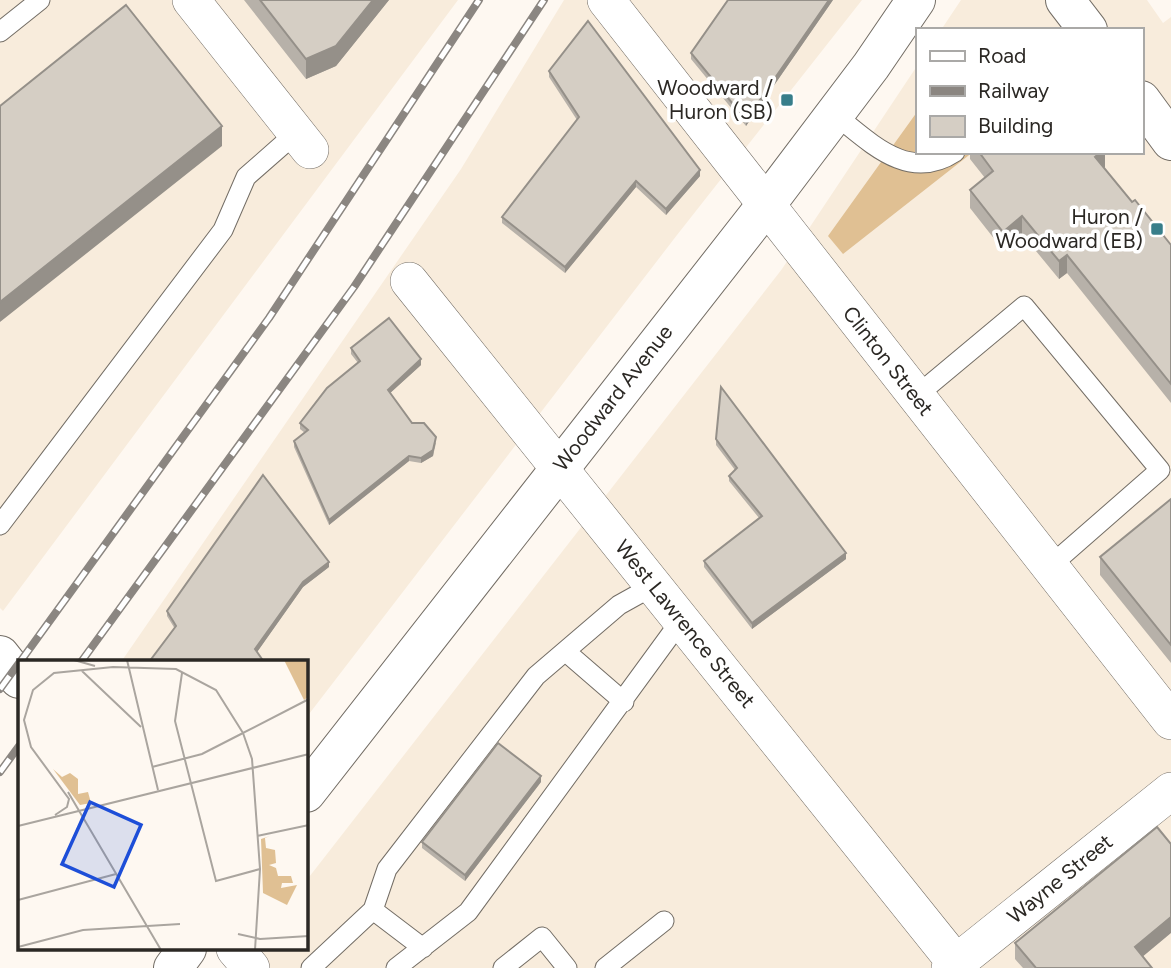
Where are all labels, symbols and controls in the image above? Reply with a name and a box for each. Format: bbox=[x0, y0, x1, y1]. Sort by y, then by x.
legend bbox=[916, 28, 1143, 154]
text: Road bbox=[978, 43, 1026, 68]
place label: Woodward / Huron (SB) bbox=[657, 75, 773, 124]
text: Railway bbox=[978, 78, 1049, 103]
marker: Woodward / Huron (SB) bbox=[779, 92, 795, 108]
text: Building bbox=[978, 113, 1053, 138]
place label: Huron / Woodward (EB) bbox=[995, 204, 1143, 253]
marker: Huron / Woodward (EB) bbox=[1149, 221, 1165, 237]
street label: Clinton Street bbox=[838, 301, 939, 420]
street label: Woodward Avenue bbox=[548, 320, 677, 476]
street label: West Lawrence Street bbox=[610, 535, 761, 713]
inset map bbox=[18, 660, 308, 950]
street label: Wayne Street bbox=[1002, 829, 1117, 929]

